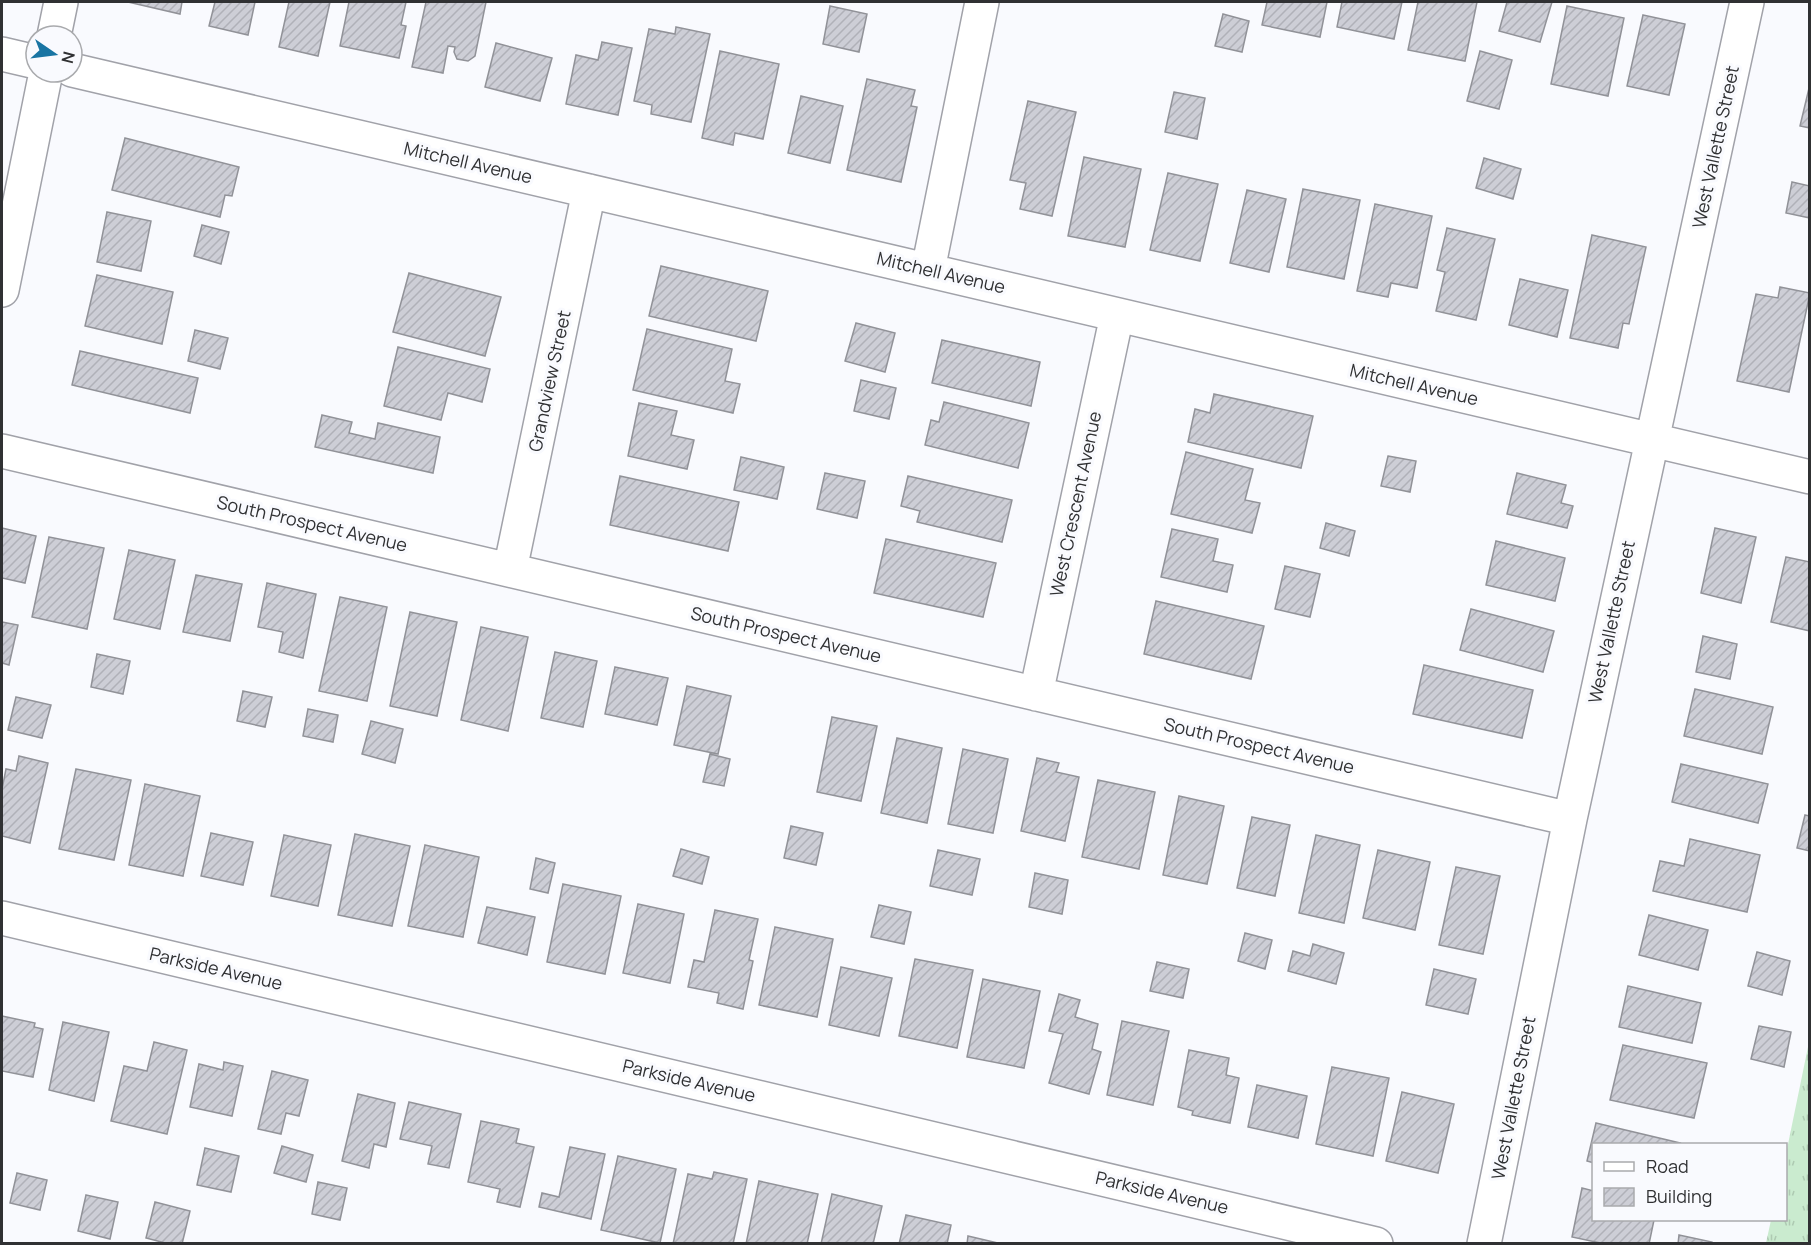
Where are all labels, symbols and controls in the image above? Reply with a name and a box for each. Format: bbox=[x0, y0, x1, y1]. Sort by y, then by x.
north arrow bbox=[24, 24, 84, 84]
text: N bbox=[56, 49, 81, 66]
street label: West Vallette Street bbox=[1686, 63, 1744, 230]
street label: Mitchell Avenue bbox=[402, 136, 535, 188]
street label: Mitchell Avenue bbox=[875, 246, 1008, 298]
street label: Grandview Street bbox=[522, 308, 576, 454]
street label: Mitchell Avenue bbox=[1348, 358, 1481, 410]
street label: West Crescent Avenue bbox=[1044, 409, 1106, 599]
street label: South Prospect Avenue bbox=[215, 489, 410, 557]
street label: West Vallette Street bbox=[1582, 538, 1640, 705]
street label: South Prospect Avenue bbox=[689, 600, 884, 668]
street label: South Prospect Avenue bbox=[1162, 711, 1357, 779]
street label: Parkside Avenue bbox=[147, 941, 285, 995]
street label: West Vallette Street bbox=[1485, 1014, 1541, 1182]
street label: Parkside Avenue bbox=[620, 1053, 758, 1107]
legend bbox=[1592, 1143, 1787, 1221]
text: Road bbox=[1646, 1154, 1689, 1178]
street label: Parkside Avenue bbox=[1093, 1165, 1231, 1219]
text: Building bbox=[1646, 1184, 1712, 1208]

